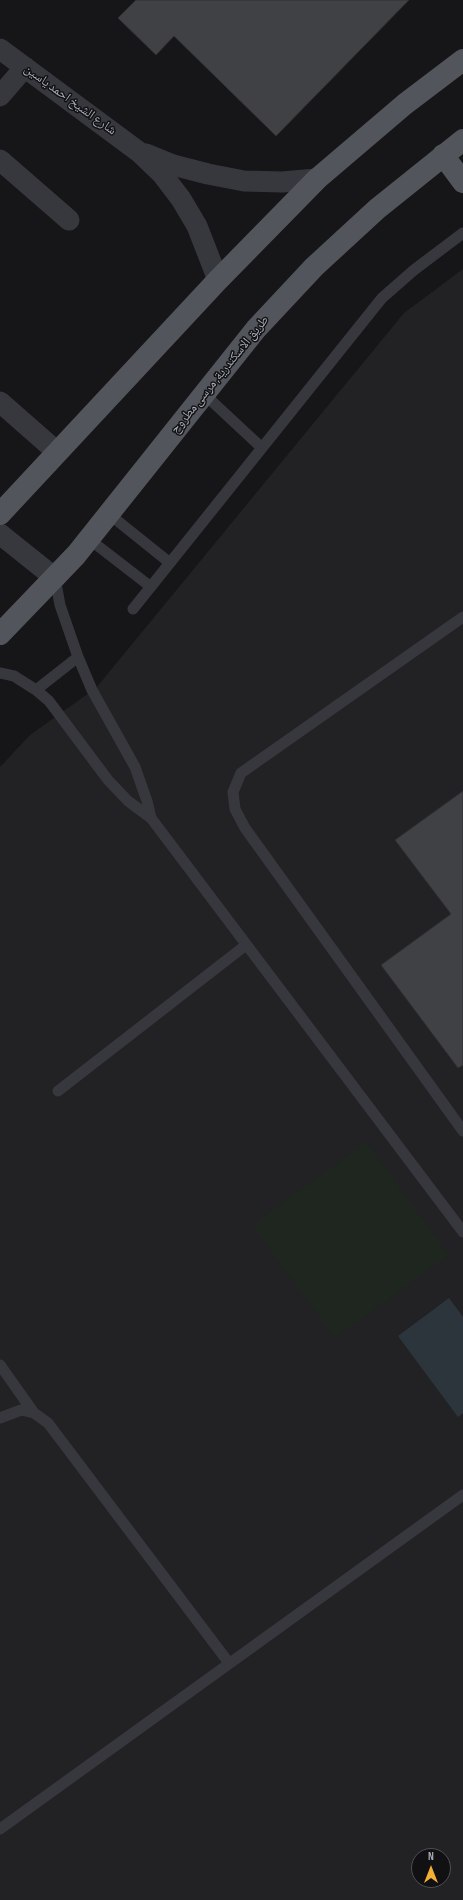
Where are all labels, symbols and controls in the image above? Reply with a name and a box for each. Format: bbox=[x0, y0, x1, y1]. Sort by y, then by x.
street label: شارع الشيخ احمد ياسين bbox=[21, 61, 119, 139]
street label: طريق الاسكندرية, مرسى مطروح bbox=[168, 313, 272, 437]
north arrow bbox=[411, 1848, 451, 1888]
text: N bbox=[428, 1850, 434, 1863]

